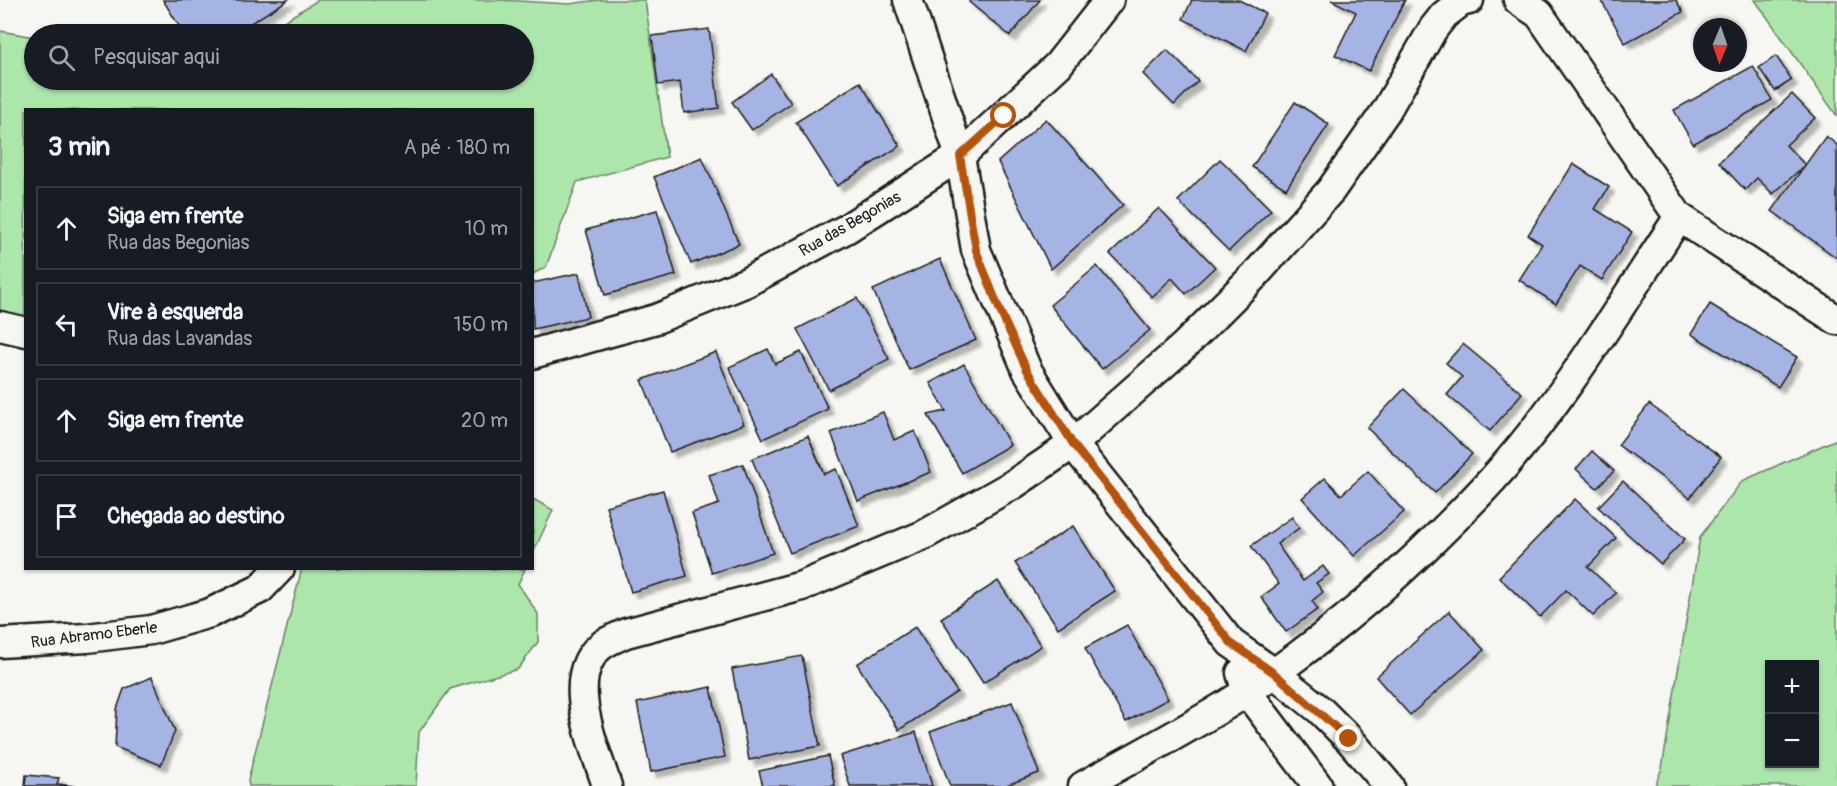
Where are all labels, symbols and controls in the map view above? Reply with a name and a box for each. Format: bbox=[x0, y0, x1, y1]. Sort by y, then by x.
north arrow bbox=[1693, 18, 1747, 72]
search box bbox=[24, 24, 534, 90]
icon: search bbox=[45, 41, 78, 74]
text: Pesquisar aqui bbox=[93, 43, 219, 71]
route start bbox=[990, 102, 1016, 128]
text: 3 min bbox=[48, 131, 110, 163]
text: A pé · 180 m bbox=[404, 135, 510, 160]
street label: Rua das Begonias bbox=[796, 187, 904, 261]
text: Siga em frente bbox=[107, 202, 243, 230]
icon: ahead bbox=[50, 212, 83, 245]
text: 10 m bbox=[464, 216, 508, 241]
text: Rua das Begonias bbox=[107, 230, 250, 255]
text: Vire à esquerda bbox=[107, 298, 243, 326]
icon: left bbox=[50, 308, 83, 341]
text: 150 m bbox=[454, 312, 508, 337]
text: Rua das Lavandas bbox=[107, 326, 252, 351]
icon: ahead bbox=[50, 404, 83, 437]
text: Siga em frente bbox=[107, 406, 243, 434]
text: 20 m bbox=[461, 408, 508, 433]
icon: arrive bbox=[50, 500, 83, 533]
text: Chegada ao destino bbox=[107, 502, 285, 530]
street label: Rua Abramo Eberle bbox=[30, 617, 159, 653]
map controls bbox=[1765, 660, 1819, 768]
button: + bbox=[1765, 660, 1819, 714]
button: − bbox=[1765, 714, 1819, 768]
route end bbox=[1335, 725, 1361, 751]

